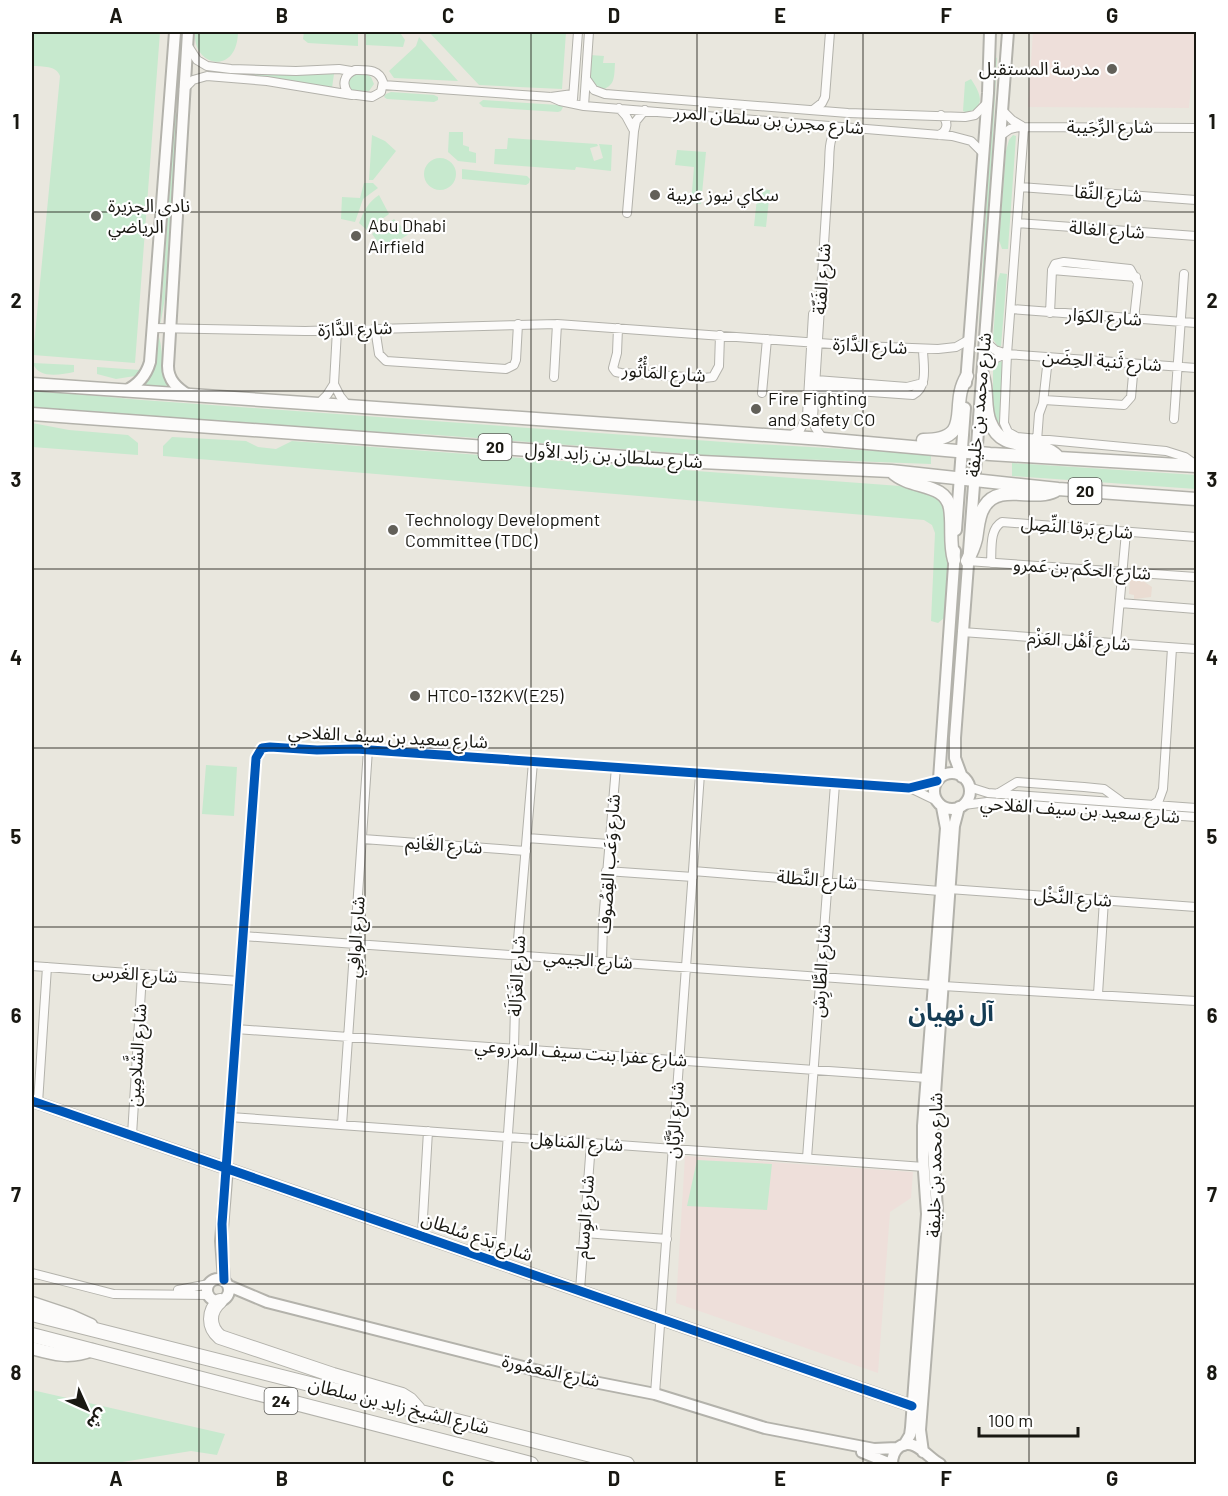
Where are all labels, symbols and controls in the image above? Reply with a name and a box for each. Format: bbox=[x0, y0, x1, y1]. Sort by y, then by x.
text: A bbox=[109, 3, 123, 27]
text: B bbox=[276, 3, 288, 27]
text: C bbox=[442, 3, 454, 27]
text: D bbox=[608, 3, 620, 27]
text: E bbox=[774, 3, 786, 27]
text: F bbox=[940, 3, 952, 27]
text: G bbox=[1106, 3, 1118, 27]
place label: مدرسة المستقبل bbox=[979, 57, 1100, 80]
marker: مدرسة المستقبل bbox=[1105, 62, 1119, 76]
street label: شارع مجرن بن سلطان المرر bbox=[672, 100, 865, 142]
text: 1 bbox=[12, 109, 20, 133]
text: 1 bbox=[1208, 109, 1216, 133]
street label: شارع الرِّجَيبة bbox=[1067, 115, 1153, 141]
street label: شارع النِّقا bbox=[1073, 179, 1143, 210]
place label: سكاي نيوز عربية bbox=[667, 183, 779, 208]
marker: سكاي نيوز عربية bbox=[648, 188, 662, 202]
place label: نادى الجزيرة الرياضي bbox=[108, 194, 190, 240]
marker: نادى الجزيرة الرياضي bbox=[89, 209, 103, 223]
place label: Abu Dhabi Airfield bbox=[368, 214, 446, 257]
street label: شارع الغالة bbox=[1068, 215, 1146, 247]
marker: Abu Dhabi Airfield bbox=[349, 229, 363, 243]
street label: شارع الفَنّة bbox=[808, 243, 838, 316]
text: 2 bbox=[10, 288, 22, 312]
text: 2 bbox=[1206, 288, 1218, 312]
street label: شارع الكوَار bbox=[1064, 302, 1143, 334]
street label: شارع الدَّارَة bbox=[317, 316, 393, 344]
street label: شارع الدَّارَة bbox=[832, 332, 908, 362]
street label: شارع محمد بن خليفة bbox=[961, 332, 999, 479]
street label: شارع ثَنية الحِضَن bbox=[1041, 344, 1163, 379]
street label: شارع المَأْثُور bbox=[620, 355, 707, 390]
place label: Fire Fighting and Safety CO bbox=[768, 387, 875, 430]
marker: Fire Fighting and Safety CO bbox=[749, 402, 763, 416]
road number: 20 bbox=[478, 434, 512, 460]
street label: شارع سلطان بن زايد الأول bbox=[524, 438, 704, 476]
text: 3 bbox=[11, 467, 21, 491]
text: 3 bbox=[1207, 467, 1217, 491]
road number: 20 bbox=[1068, 478, 1102, 504]
place label: Technology Development Committee (TDC) bbox=[405, 508, 600, 551]
street label: شارع بَرقا النِّصِل bbox=[1020, 510, 1134, 547]
marker: Technology Development Committee (TDC) bbox=[386, 523, 400, 537]
street label: شارع الحكَم بن عَمرو bbox=[1012, 552, 1152, 588]
street label: شارع أهْل العَزْم bbox=[1026, 625, 1131, 659]
text: 4 bbox=[10, 645, 22, 669]
text: 4 bbox=[1206, 645, 1218, 669]
place label: HTCO-132KV(E25) bbox=[427, 684, 564, 706]
marker: HTCO-132KV(E25) bbox=[408, 689, 422, 703]
street label: شارع سعيد بن سيف الفلاحي bbox=[287, 720, 489, 756]
street label: شارع سعيد بن سيف الفلاحي bbox=[979, 791, 1181, 831]
street label: شارع وَعَب القِصُوف bbox=[592, 793, 628, 935]
text: 5 bbox=[11, 824, 22, 848]
text: 5 bbox=[1207, 824, 1218, 848]
street label: شارع الغَانِم bbox=[405, 830, 483, 862]
street label: شارع النَّطلة bbox=[776, 864, 858, 897]
street label: شارع النَّخْل bbox=[1033, 883, 1113, 915]
street label: شارع الوافِي bbox=[341, 895, 373, 979]
street label: شارع الطَّارِش bbox=[806, 924, 838, 1019]
street label: شارع الغَزَالَة bbox=[502, 935, 533, 1017]
street label: شارع الجيمي bbox=[542, 945, 633, 977]
street label: شارع الغَرس bbox=[91, 959, 178, 991]
district label: آل نهيان bbox=[908, 997, 995, 1027]
text: 6 bbox=[11, 1003, 22, 1027]
street label: شارع الشَّلامِين bbox=[118, 1003, 155, 1107]
text: 6 bbox=[1207, 1003, 1218, 1027]
street label: شارع عفرا بنت سيف المزروعي bbox=[474, 1034, 688, 1074]
street label: شارع الرَّيَّان bbox=[660, 1081, 692, 1159]
street label: شارع محمد بن خليفة bbox=[922, 1092, 950, 1238]
street label: شارع المَناهِل bbox=[530, 1127, 624, 1159]
street label: شارع الوِسام bbox=[570, 1174, 602, 1260]
text: 7 bbox=[11, 1182, 21, 1206]
text: 7 bbox=[1207, 1182, 1217, 1206]
street label: شارع بَدَع سُلطان bbox=[418, 1207, 536, 1269]
street label: شارع المَعمُورة bbox=[499, 1349, 602, 1395]
text: 8 bbox=[11, 1360, 22, 1384]
text: 8 bbox=[1207, 1360, 1218, 1384]
street label: شارع الشيخ زايد بن سلطان bbox=[306, 1372, 492, 1442]
north arrow bbox=[57, 1379, 117, 1439]
road number: 24 bbox=[264, 1388, 298, 1414]
scale bar bbox=[979, 1400, 1078, 1438]
text: ش bbox=[83, 1405, 112, 1434]
text: 100 m bbox=[988, 1409, 1033, 1431]
text: A bbox=[109, 1466, 123, 1490]
text: B bbox=[276, 1466, 288, 1490]
text: C bbox=[442, 1466, 454, 1490]
text: D bbox=[608, 1466, 620, 1490]
text: E bbox=[774, 1466, 786, 1490]
text: F bbox=[940, 1466, 952, 1490]
text: G bbox=[1106, 1466, 1118, 1490]

